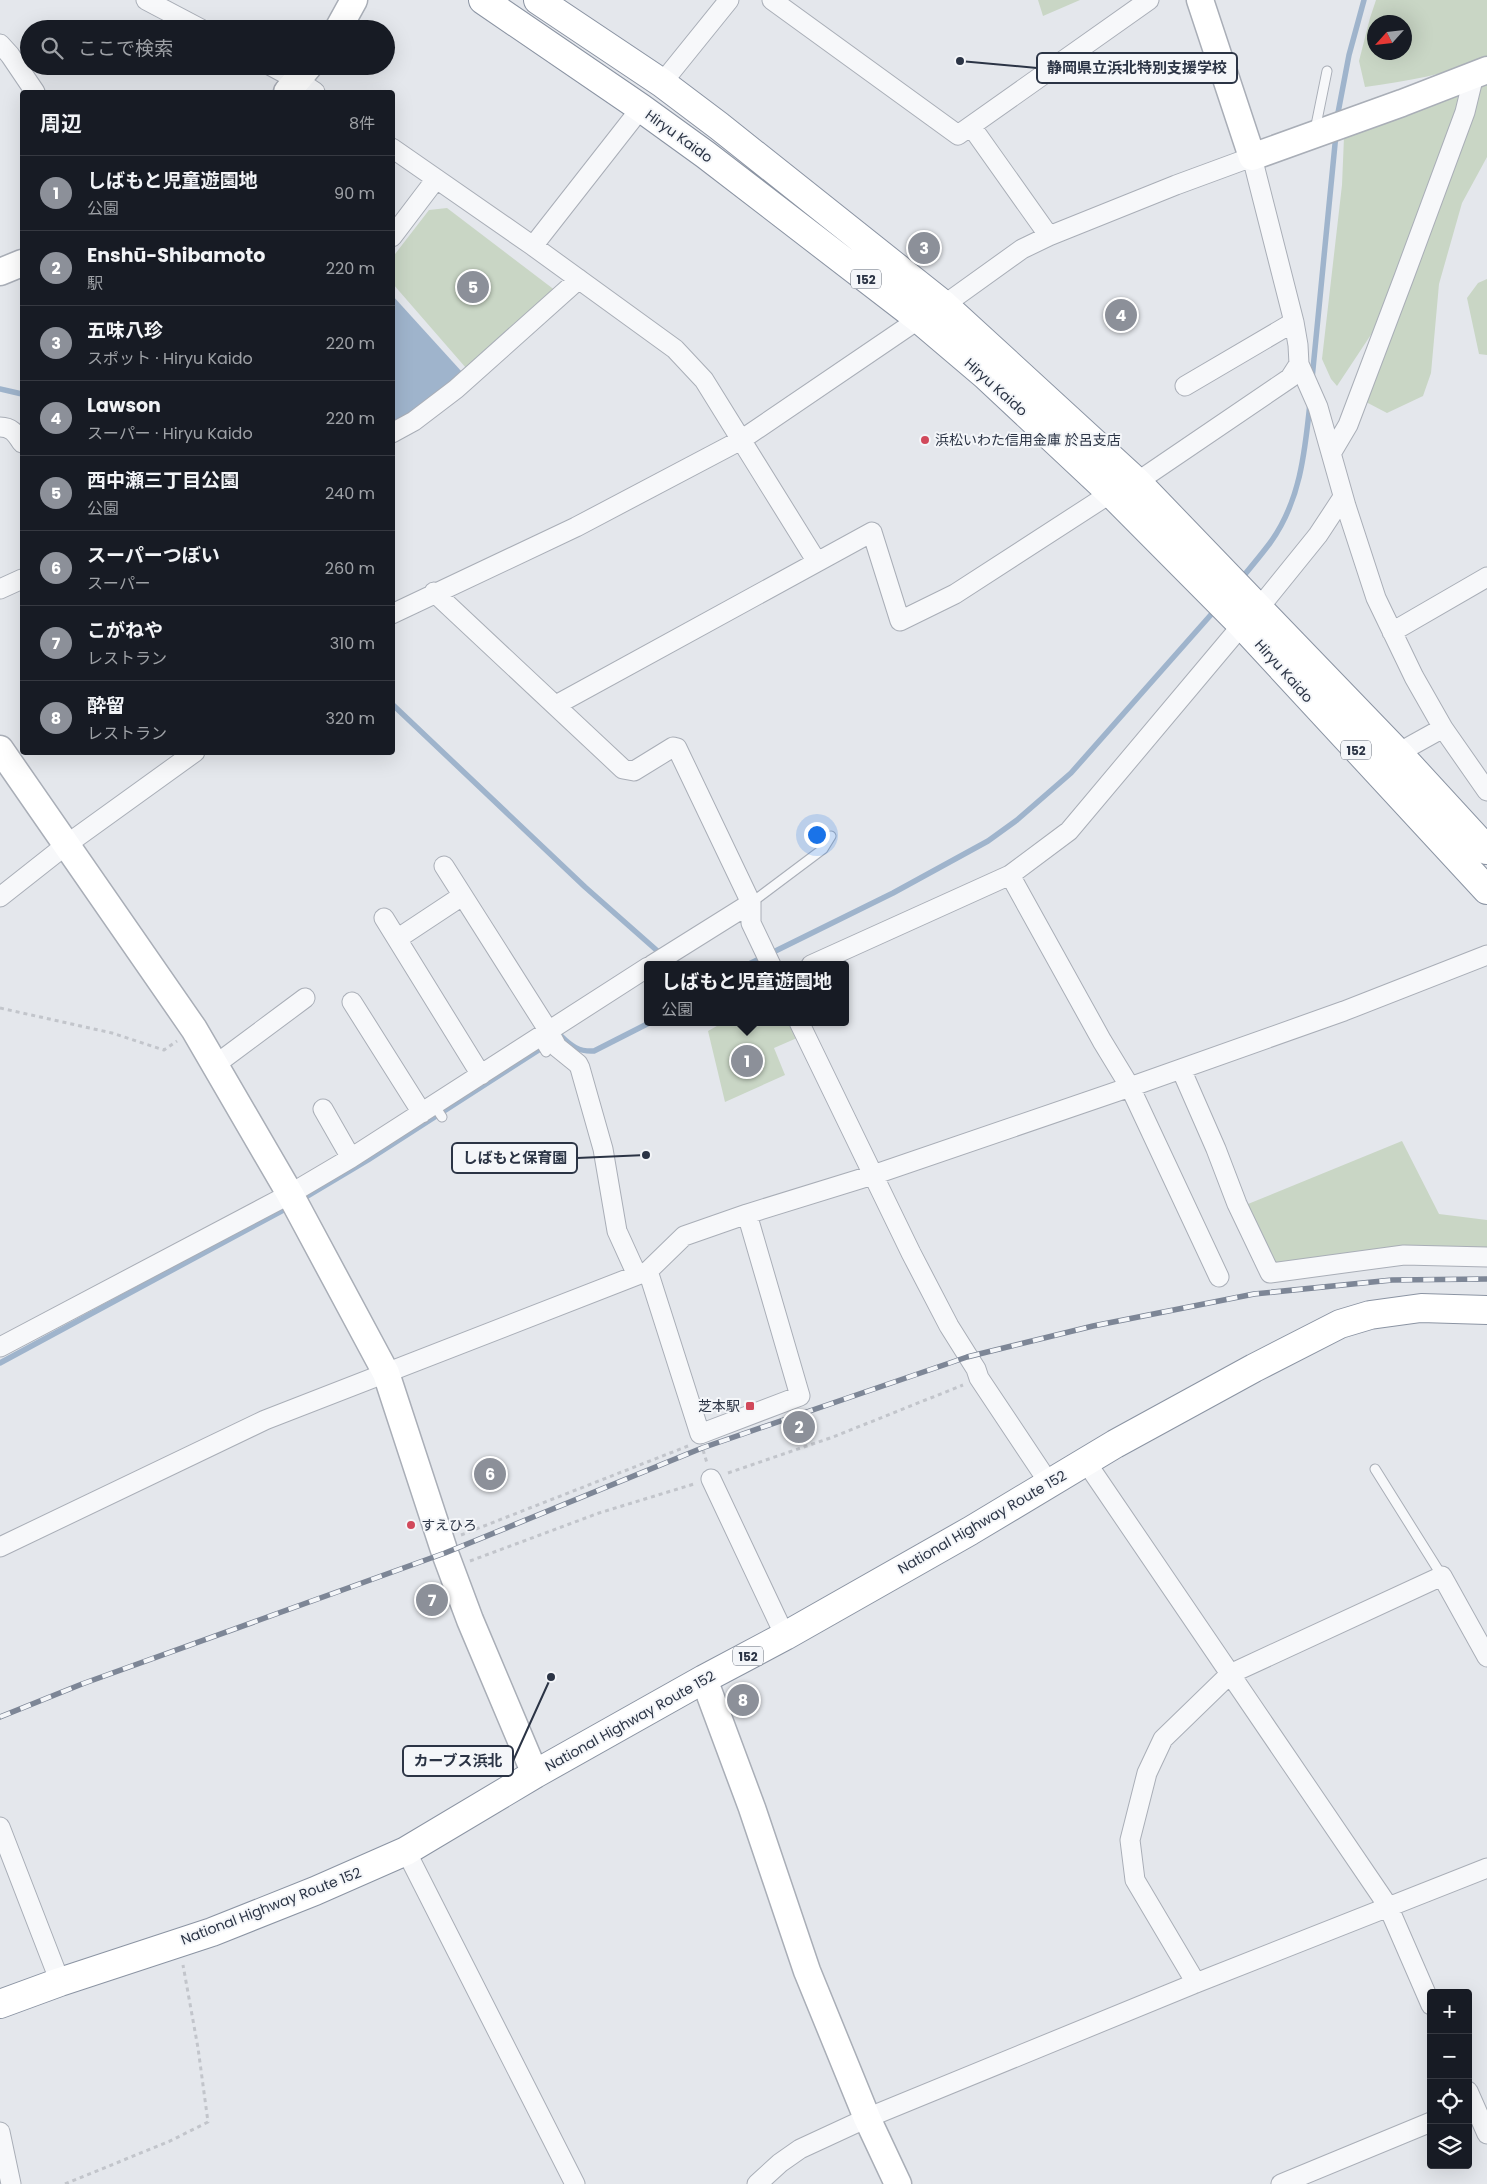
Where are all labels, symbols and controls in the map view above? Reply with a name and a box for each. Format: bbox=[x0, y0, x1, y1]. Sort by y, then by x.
north arrow bbox=[1367, 15, 1412, 60]
search box bbox=[20, 20, 395, 75]
icon: search bbox=[38, 34, 66, 62]
text: ここで検索 bbox=[78, 35, 173, 62]
callout: 静岡県立浜北特別支援学校 bbox=[1037, 53, 1237, 83]
text: 静岡県立浜北特別支援学校 bbox=[1047, 57, 1227, 78]
street label: Hiryu Kaido bbox=[641, 105, 717, 167]
text: 周辺 bbox=[40, 109, 82, 138]
text: 8件 bbox=[349, 112, 375, 135]
text: しばもと児童遊園地 bbox=[87, 167, 258, 194]
text: 1 bbox=[53, 182, 59, 205]
text: 90 m bbox=[334, 182, 375, 205]
text: 公園 bbox=[87, 197, 119, 220]
pin: 3 bbox=[908, 229, 940, 267]
text: Enshū-Shibamoto bbox=[87, 242, 265, 269]
text: 2 bbox=[51, 257, 61, 280]
text: 220 m bbox=[326, 257, 375, 280]
pin: 5 bbox=[457, 268, 489, 306]
road number: 152 bbox=[851, 270, 881, 288]
text: 駅 bbox=[87, 272, 103, 295]
pin: 4 bbox=[1105, 296, 1137, 334]
text: 五味八珍 bbox=[87, 317, 163, 344]
text: 3 bbox=[51, 332, 61, 355]
text: 220 m bbox=[326, 332, 375, 355]
text: スポット · Hiryu Kaido bbox=[87, 347, 253, 370]
street label: Hiryu Kaido bbox=[960, 353, 1032, 421]
text: Lawson bbox=[87, 392, 161, 419]
text: 4 bbox=[51, 407, 61, 430]
text: 220 m bbox=[326, 407, 375, 430]
text: スーパー · Hiryu Kaido bbox=[87, 422, 253, 445]
place label: 浜松いわた信用金庫 於呂支店 bbox=[935, 430, 1121, 450]
marker: 浜松いわた信用金庫 於呂支店 bbox=[919, 434, 931, 446]
text: 西中瀬三丁目公園 bbox=[87, 467, 239, 494]
text: 5 bbox=[51, 482, 61, 505]
text: 240 m bbox=[325, 482, 375, 505]
text: 公園 bbox=[87, 497, 119, 520]
text: スーパーつぼい bbox=[87, 542, 220, 569]
text: 6 bbox=[51, 557, 61, 580]
text: 260 m bbox=[325, 557, 375, 580]
text: スーパー bbox=[87, 572, 151, 595]
text: こがねや bbox=[87, 617, 163, 644]
text: 7 bbox=[52, 632, 60, 655]
text: 310 m bbox=[330, 632, 375, 655]
street label: Hiryu Kaido bbox=[1250, 635, 1318, 707]
text: レストラン bbox=[87, 647, 167, 670]
text: 酔留 bbox=[87, 692, 125, 719]
text: 8 bbox=[51, 707, 61, 730]
text: 320 m bbox=[326, 707, 375, 730]
text: レストラン bbox=[87, 722, 167, 745]
road number: 152 bbox=[1341, 740, 1371, 760]
your location bbox=[804, 822, 830, 848]
popup bbox=[644, 961, 849, 1026]
text: しばもと児童遊園地 bbox=[661, 968, 832, 995]
text: 公園 bbox=[661, 998, 693, 1021]
pin: 1 bbox=[731, 1042, 763, 1080]
callout: しばもと保育園 bbox=[452, 1143, 577, 1173]
text: しばもと保育園 bbox=[463, 1147, 567, 1168]
place label: 芝本駅 bbox=[698, 1396, 740, 1416]
marker: 芝本駅 bbox=[744, 1400, 756, 1412]
pin: 2 bbox=[783, 1408, 815, 1446]
pin: 6 bbox=[474, 1455, 506, 1493]
street label: National Highway Route 152 bbox=[894, 1465, 1070, 1579]
place label: すえひろ bbox=[421, 1515, 477, 1535]
marker: すえひろ bbox=[405, 1519, 417, 1531]
pin: 7 bbox=[416, 1581, 448, 1619]
road number: 152 bbox=[733, 1646, 763, 1665]
street label: National Highway Route 152 bbox=[541, 1666, 719, 1776]
pin: 8 bbox=[727, 1681, 759, 1719]
callout: カーブス浜北 bbox=[403, 1746, 513, 1776]
text: カーブス浜北 bbox=[413, 1750, 503, 1771]
street label: National Highway Route 152 bbox=[178, 1862, 364, 1950]
map controls bbox=[1427, 1989, 1472, 2169]
button: + bbox=[1427, 1989, 1472, 2034]
button: − bbox=[1427, 2034, 1472, 2079]
button: locate bbox=[1427, 2079, 1472, 2124]
button: layers bbox=[1427, 2124, 1472, 2169]

